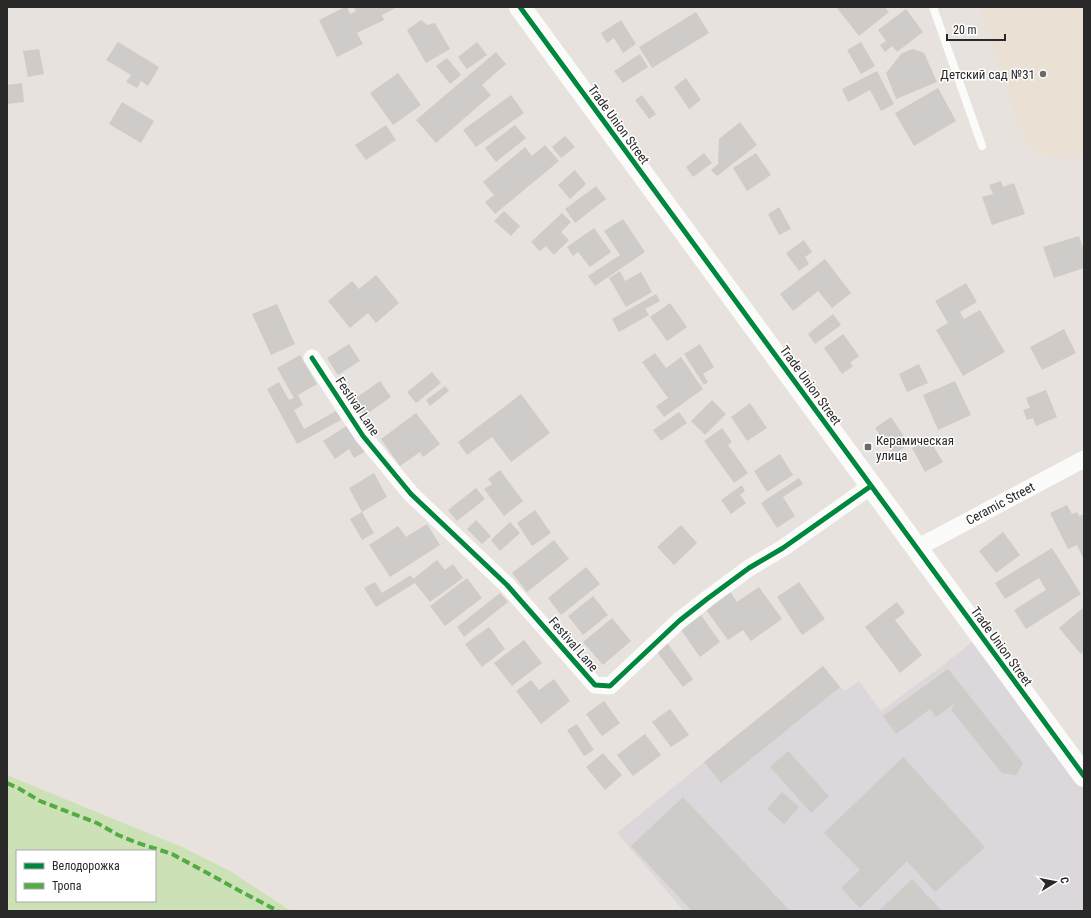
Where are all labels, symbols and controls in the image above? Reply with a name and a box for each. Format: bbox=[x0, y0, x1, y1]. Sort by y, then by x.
scale bar bbox=[947, 16, 1005, 42]
text: 20 m bbox=[953, 23, 977, 37]
place label: Детский сад №31 bbox=[940, 67, 1035, 82]
marker: Детский сад №31 bbox=[1038, 69, 1048, 79]
street label: Trade Union Street bbox=[585, 82, 653, 167]
street label: Trade Union Street bbox=[777, 343, 845, 428]
street label: Festival Lane bbox=[333, 374, 383, 438]
place label: Керамическая улица bbox=[876, 433, 954, 463]
marker: Керамическая улица bbox=[863, 442, 873, 452]
street label: Ceramic Street bbox=[963, 479, 1037, 528]
street label: Trade Union Street bbox=[968, 604, 1036, 689]
street label: Festival Lane bbox=[546, 614, 601, 675]
legend bbox=[16, 850, 156, 902]
text: Велодорожка bbox=[52, 859, 120, 873]
north arrow bbox=[1035, 862, 1075, 902]
text: С bbox=[1057, 876, 1071, 885]
text: Тропа bbox=[52, 879, 82, 893]

